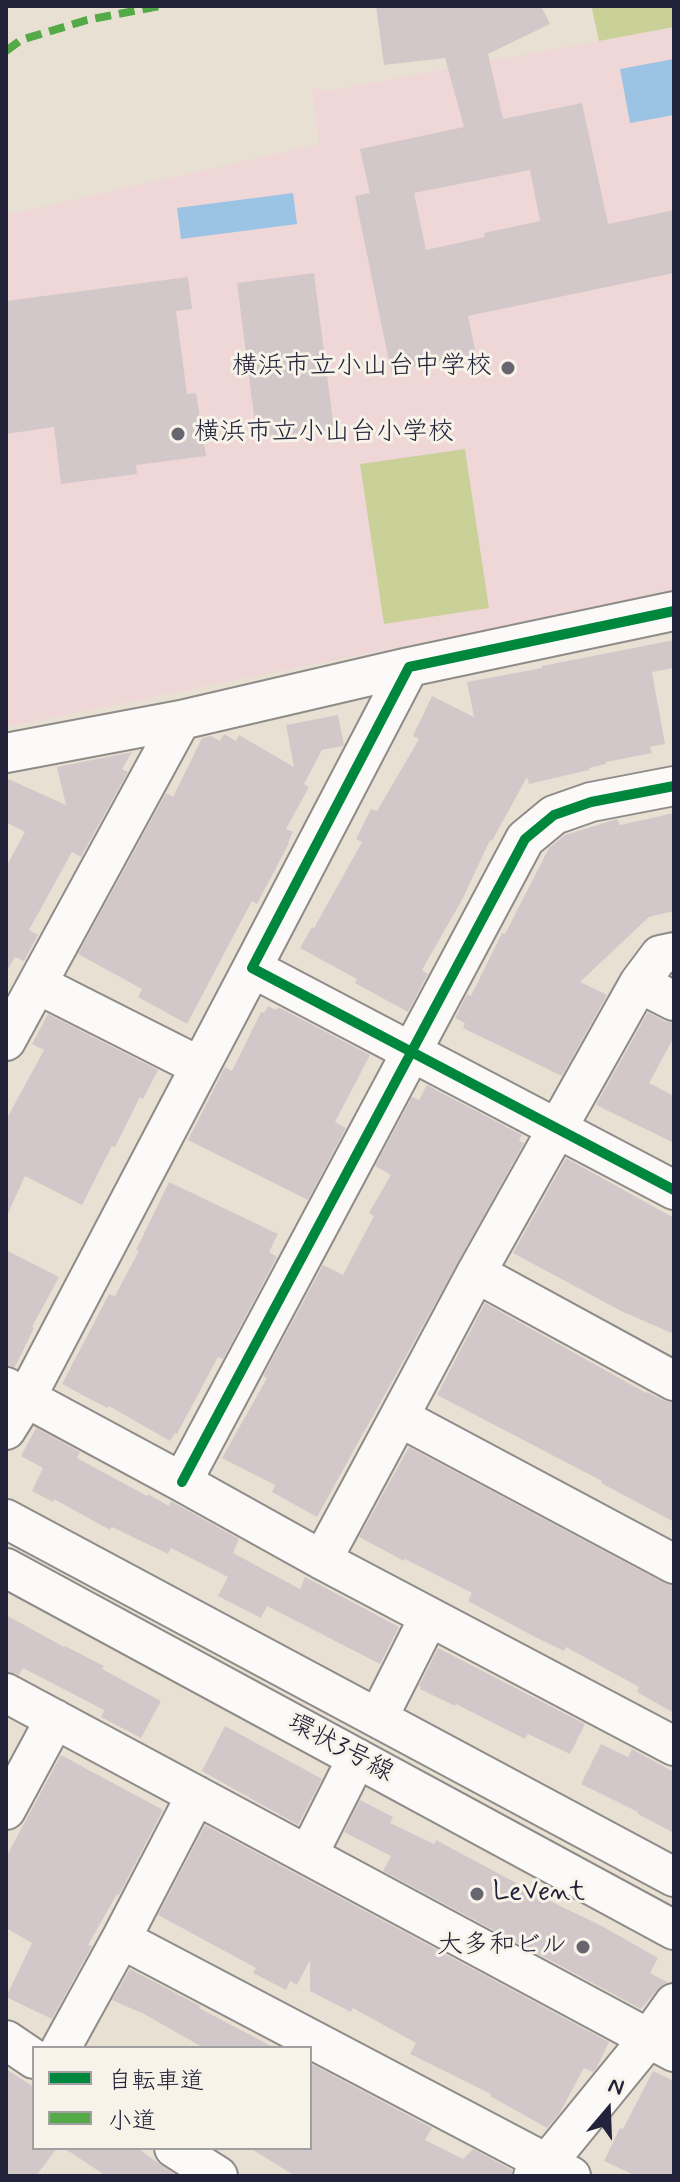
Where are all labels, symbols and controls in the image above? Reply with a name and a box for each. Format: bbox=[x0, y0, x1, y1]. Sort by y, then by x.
place label: 横浜市立小山台中学校 bbox=[232, 352, 492, 384]
marker: 横浜市立小山台中学校 bbox=[499, 359, 517, 377]
place label: 横浜市立小山台小学校 bbox=[194, 418, 454, 450]
marker: 横浜市立小山台小学校 bbox=[169, 425, 187, 443]
street label: 環状3号線 bbox=[282, 1708, 398, 1790]
place label: LeVent bbox=[493, 1878, 585, 1910]
marker: LeVent bbox=[468, 1885, 486, 1903]
place label: 大多和ビル bbox=[437, 1931, 567, 1963]
marker: 大多和ビル bbox=[574, 1938, 592, 1956]
legend bbox=[32, 2046, 312, 2150]
text: 自転車道 bbox=[108, 2066, 204, 2097]
north arrow bbox=[568, 2070, 648, 2150]
text: N bbox=[604, 2072, 627, 2103]
text: 小道 bbox=[108, 2106, 156, 2137]

